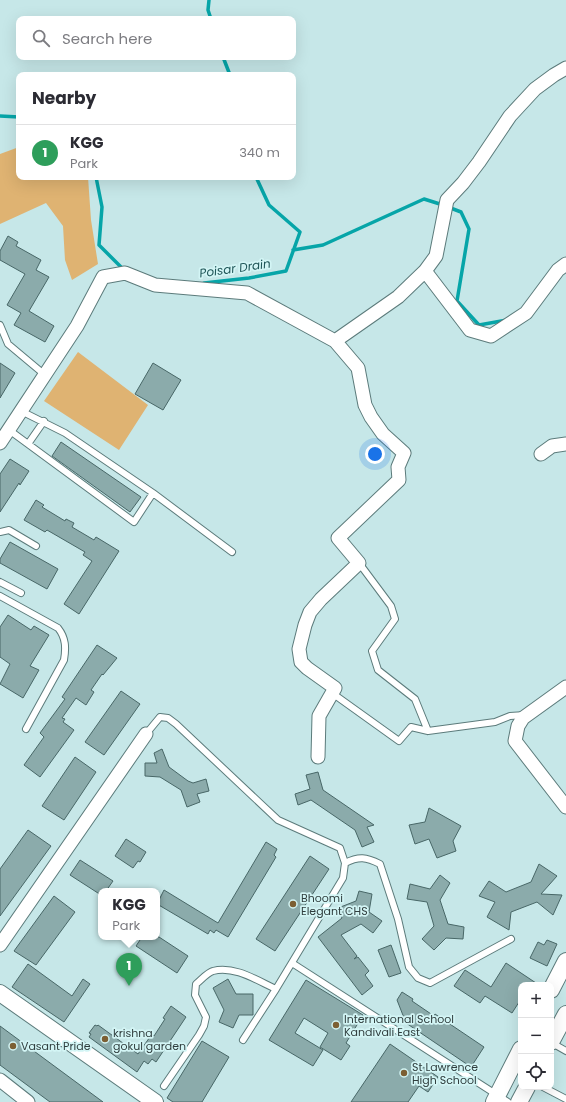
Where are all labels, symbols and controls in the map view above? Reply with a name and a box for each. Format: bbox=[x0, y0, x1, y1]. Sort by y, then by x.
search box bbox=[16, 16, 296, 60]
icon: search bbox=[30, 27, 52, 49]
text: Search here bbox=[62, 28, 152, 49]
text: Nearby bbox=[32, 86, 96, 110]
text: KGG bbox=[70, 132, 103, 153]
text: 1 bbox=[43, 143, 47, 162]
text: 340 m bbox=[239, 143, 280, 162]
text: Park bbox=[70, 154, 98, 173]
water label: Poisar Drain bbox=[198, 255, 272, 281]
your location bbox=[365, 444, 385, 464]
popup bbox=[98, 888, 160, 940]
place label: Bhoomi Elegant CHS bbox=[301, 890, 368, 919]
text: KGG bbox=[112, 894, 146, 915]
marker: Bhoomi Elegant CHS bbox=[288, 899, 298, 909]
text: Park bbox=[112, 916, 140, 935]
pin: 1 bbox=[116, 953, 142, 986]
map controls bbox=[518, 982, 554, 1090]
button: + bbox=[518, 982, 554, 1018]
place label: International School Kandivali East bbox=[344, 1011, 454, 1040]
button: − bbox=[518, 1018, 554, 1054]
marker: International School Kandivali East bbox=[331, 1020, 341, 1030]
place label: krishna gokul garden bbox=[113, 1025, 186, 1054]
marker: krishna gokul garden bbox=[100, 1034, 110, 1044]
place label: Vasant Pride bbox=[21, 1038, 91, 1054]
marker: Vasant Pride bbox=[8, 1041, 18, 1051]
button: locate bbox=[518, 1054, 554, 1090]
place label: St Lawrence High School bbox=[412, 1059, 478, 1088]
marker: St Lawrence High School bbox=[399, 1068, 409, 1078]

